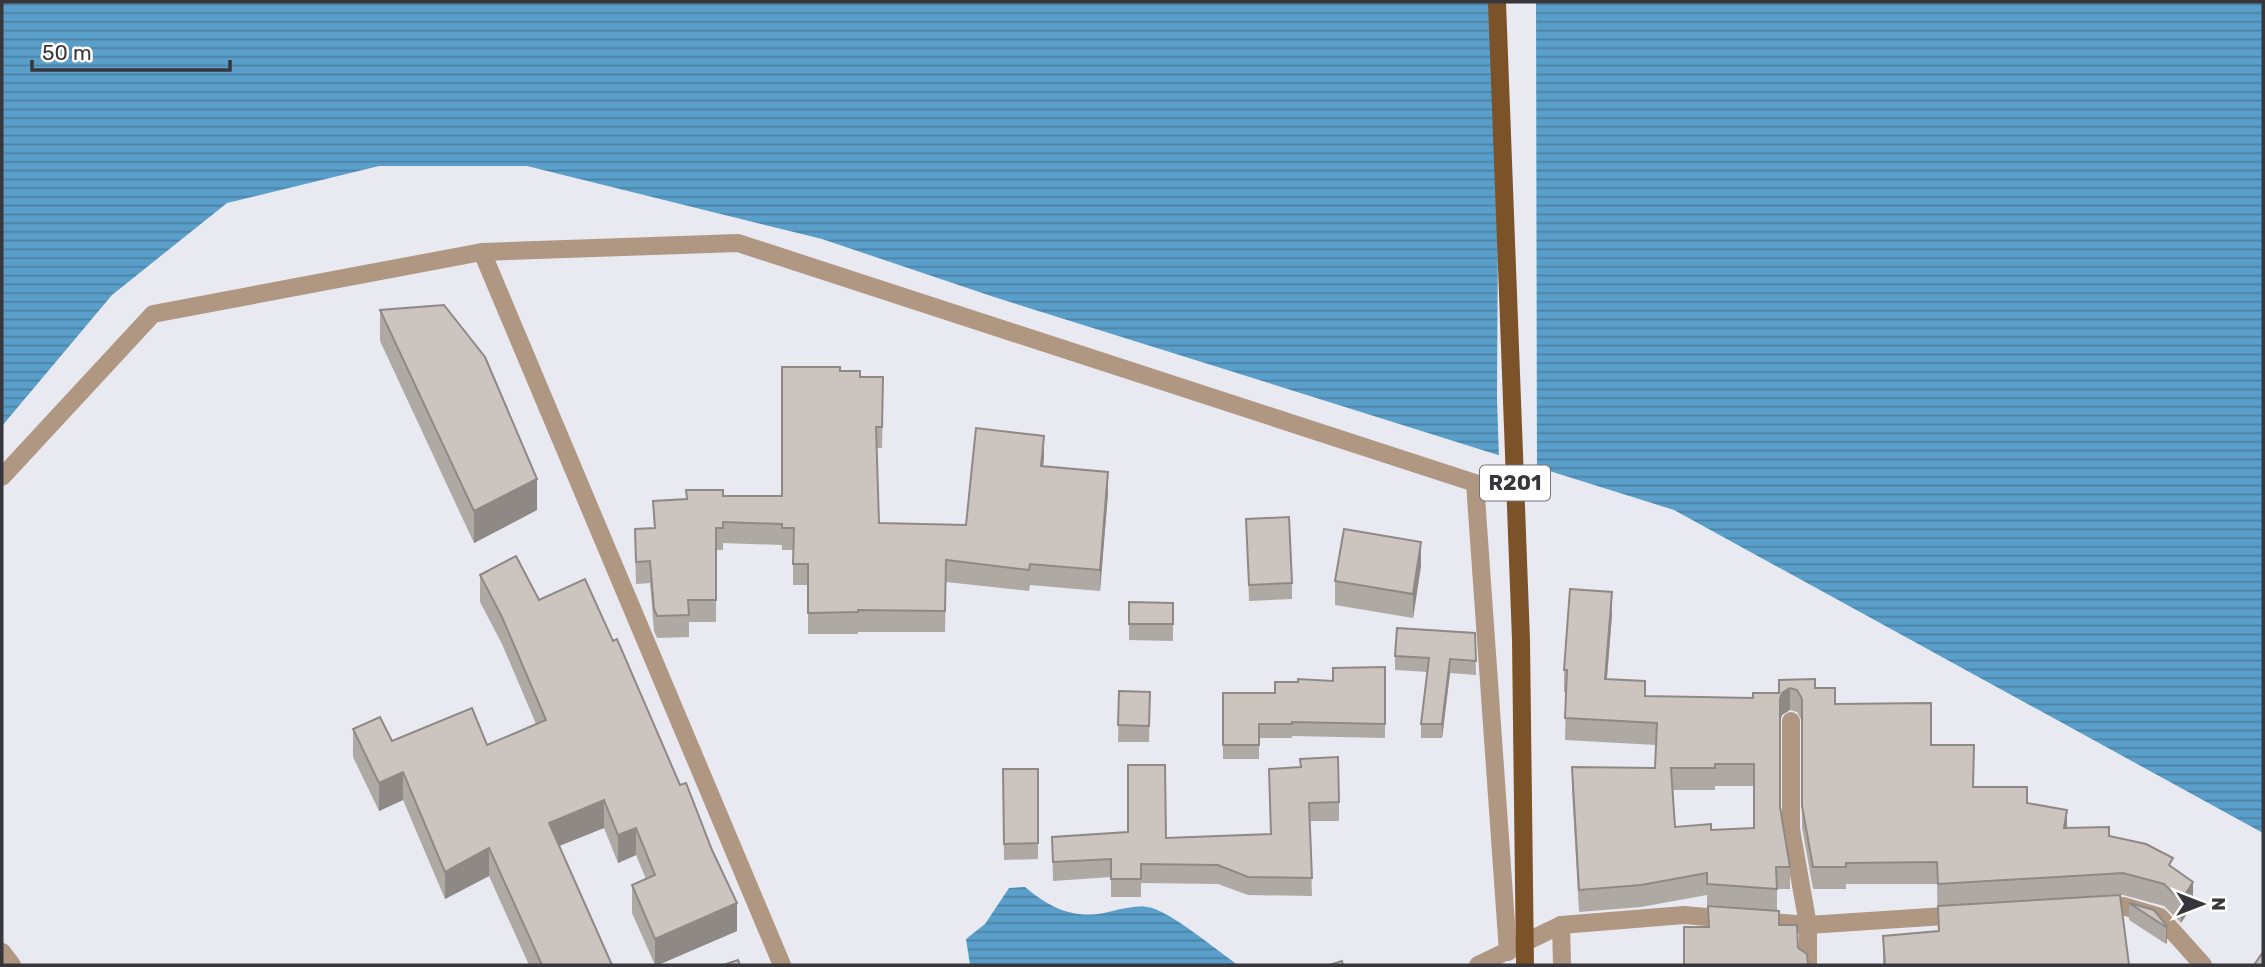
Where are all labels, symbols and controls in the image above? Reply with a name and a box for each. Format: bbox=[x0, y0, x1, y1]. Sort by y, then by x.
scale bar bbox=[32, 28, 229, 72]
text: 50 m bbox=[42, 40, 92, 65]
road number: R201 bbox=[1480, 466, 1550, 500]
north arrow bbox=[2167, 869, 2237, 939]
text: N bbox=[2207, 897, 2230, 911]

